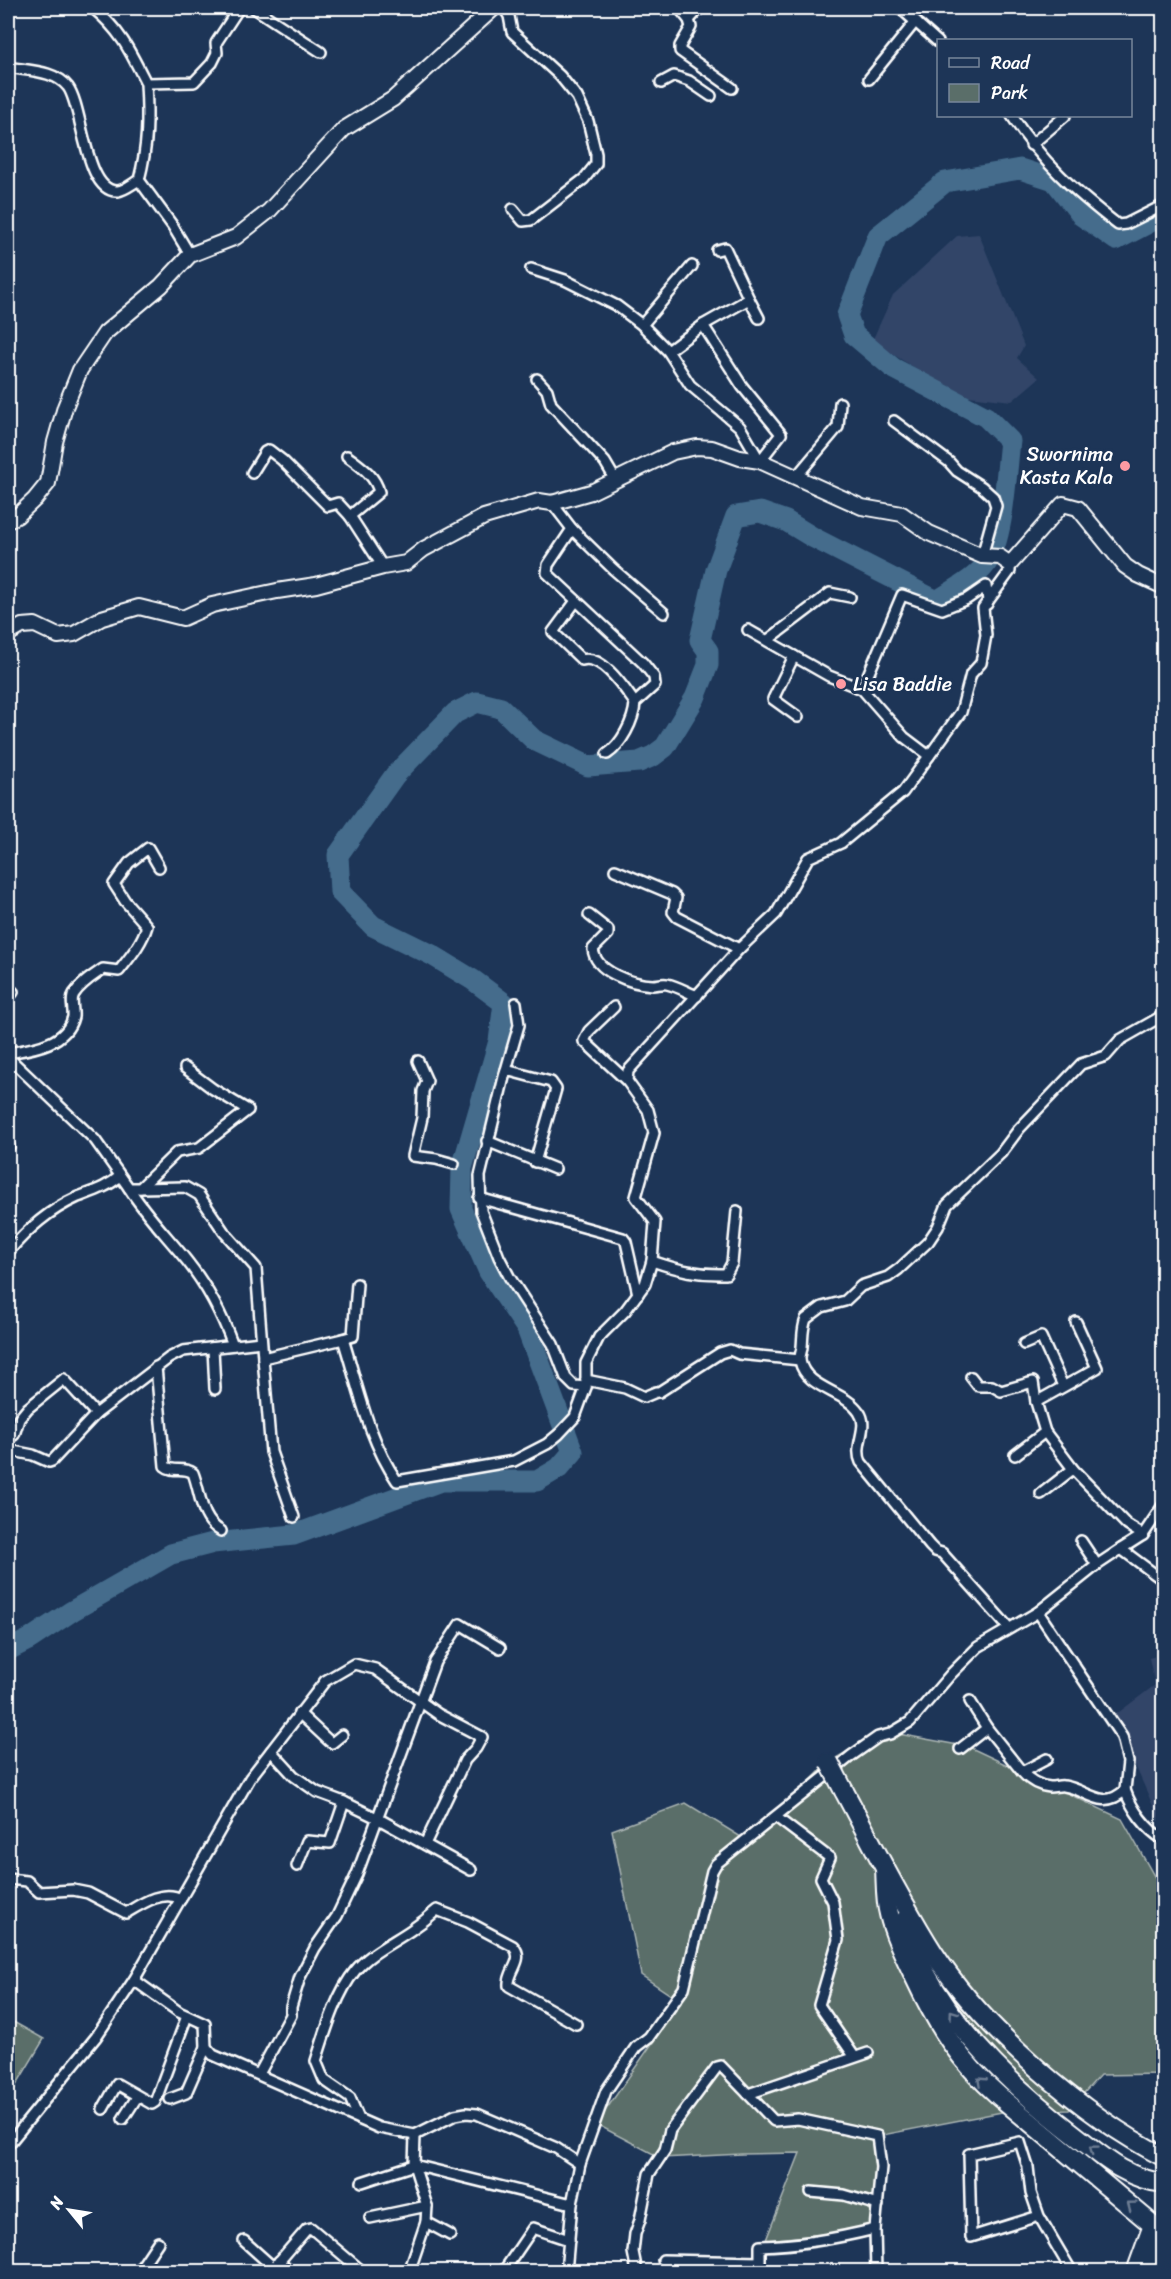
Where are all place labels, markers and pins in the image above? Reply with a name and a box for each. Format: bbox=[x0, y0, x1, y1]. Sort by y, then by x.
place label: Swornima Kasta Kala bbox=[1020, 437, 1113, 495]
marker: Swornima Kasta Kala bbox=[1118, 459, 1132, 473]
place label: Lisa Baddie bbox=[853, 667, 952, 702]
marker: Lisa Baddie bbox=[834, 677, 848, 691]

